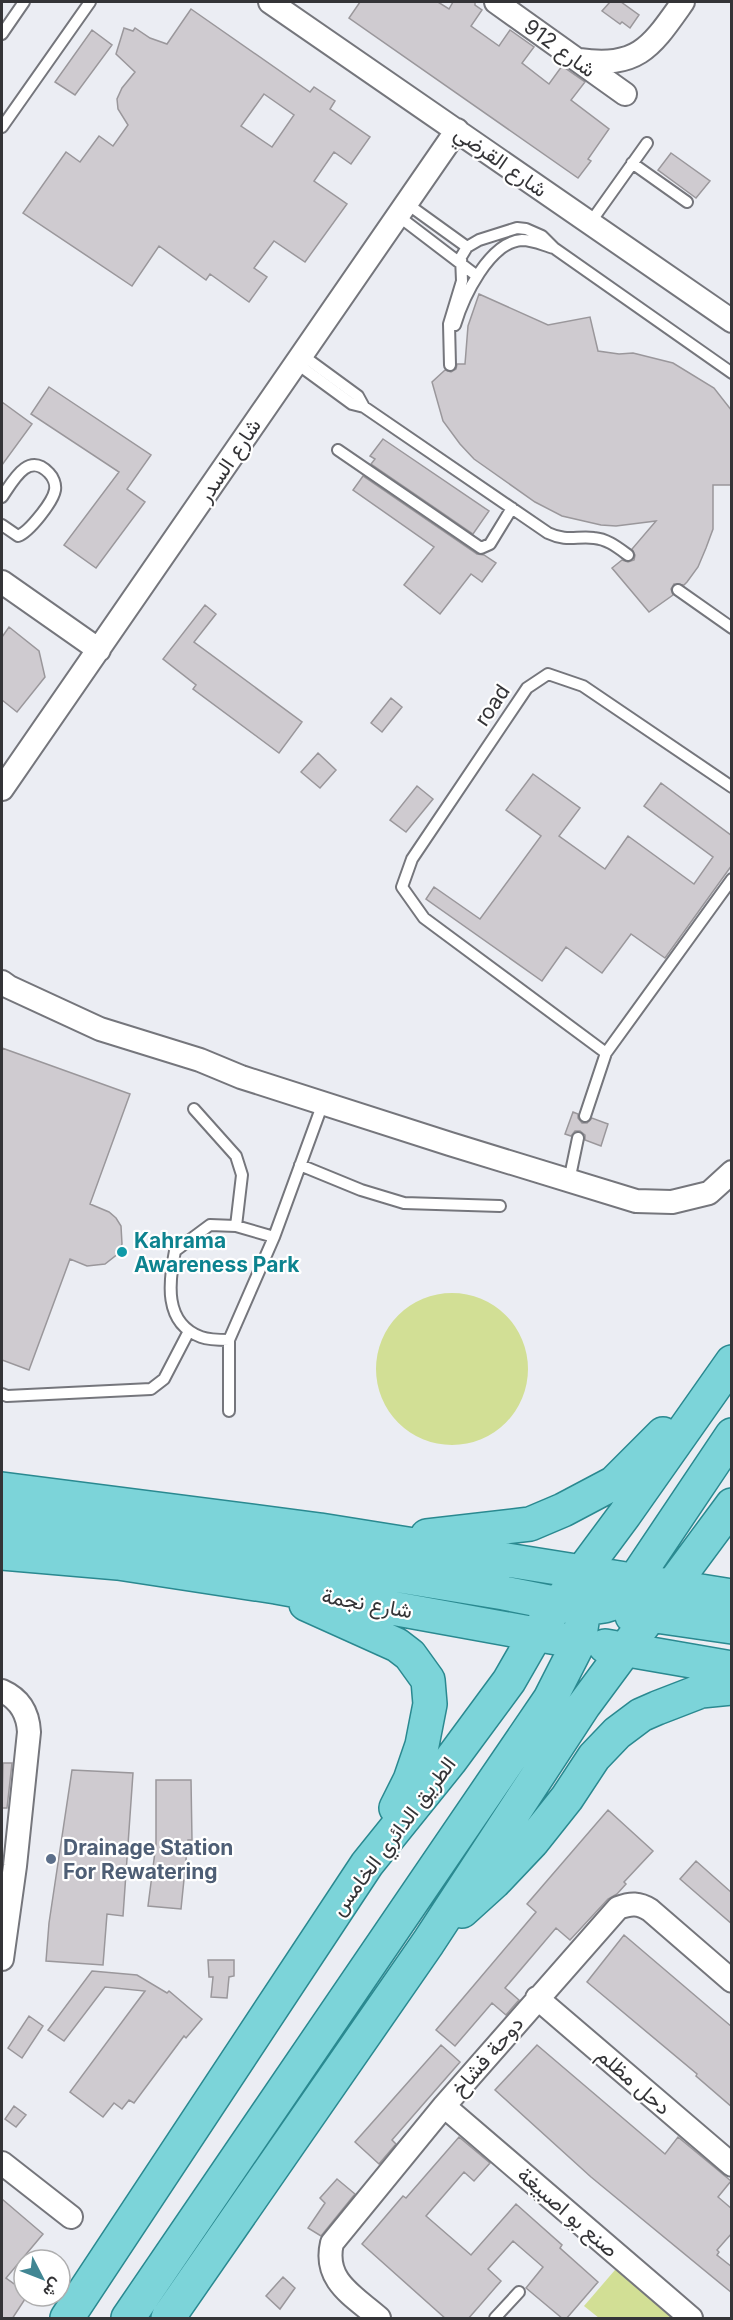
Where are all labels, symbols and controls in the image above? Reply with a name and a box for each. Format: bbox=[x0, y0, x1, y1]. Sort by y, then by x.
street label: شارع 912 bbox=[518, 14, 601, 84]
street label: شارع القرضي bbox=[447, 120, 552, 206]
street label: شارع السدر bbox=[191, 414, 268, 508]
street label: road bbox=[469, 679, 515, 731]
place label: Kahrama Awareness Park bbox=[134, 1228, 300, 1277]
marker: Kahrama Awareness Park bbox=[115, 1245, 129, 1259]
street label: شارع نجمة bbox=[319, 1583, 414, 1625]
street label: الطريق الدائري الخامس bbox=[325, 1752, 465, 1923]
place label: Drainage Station For Rewatering bbox=[63, 1835, 233, 1884]
marker: Drainage Station For Rewatering bbox=[44, 1852, 58, 1866]
street label: دوحة فشاخ bbox=[446, 2011, 530, 2102]
street label: دحل مظلم bbox=[591, 2042, 676, 2121]
street label: صنع بو اصبيغة bbox=[511, 2162, 623, 2264]
north arrow bbox=[12, 2248, 72, 2308]
text: ش bbox=[39, 2274, 67, 2302]

